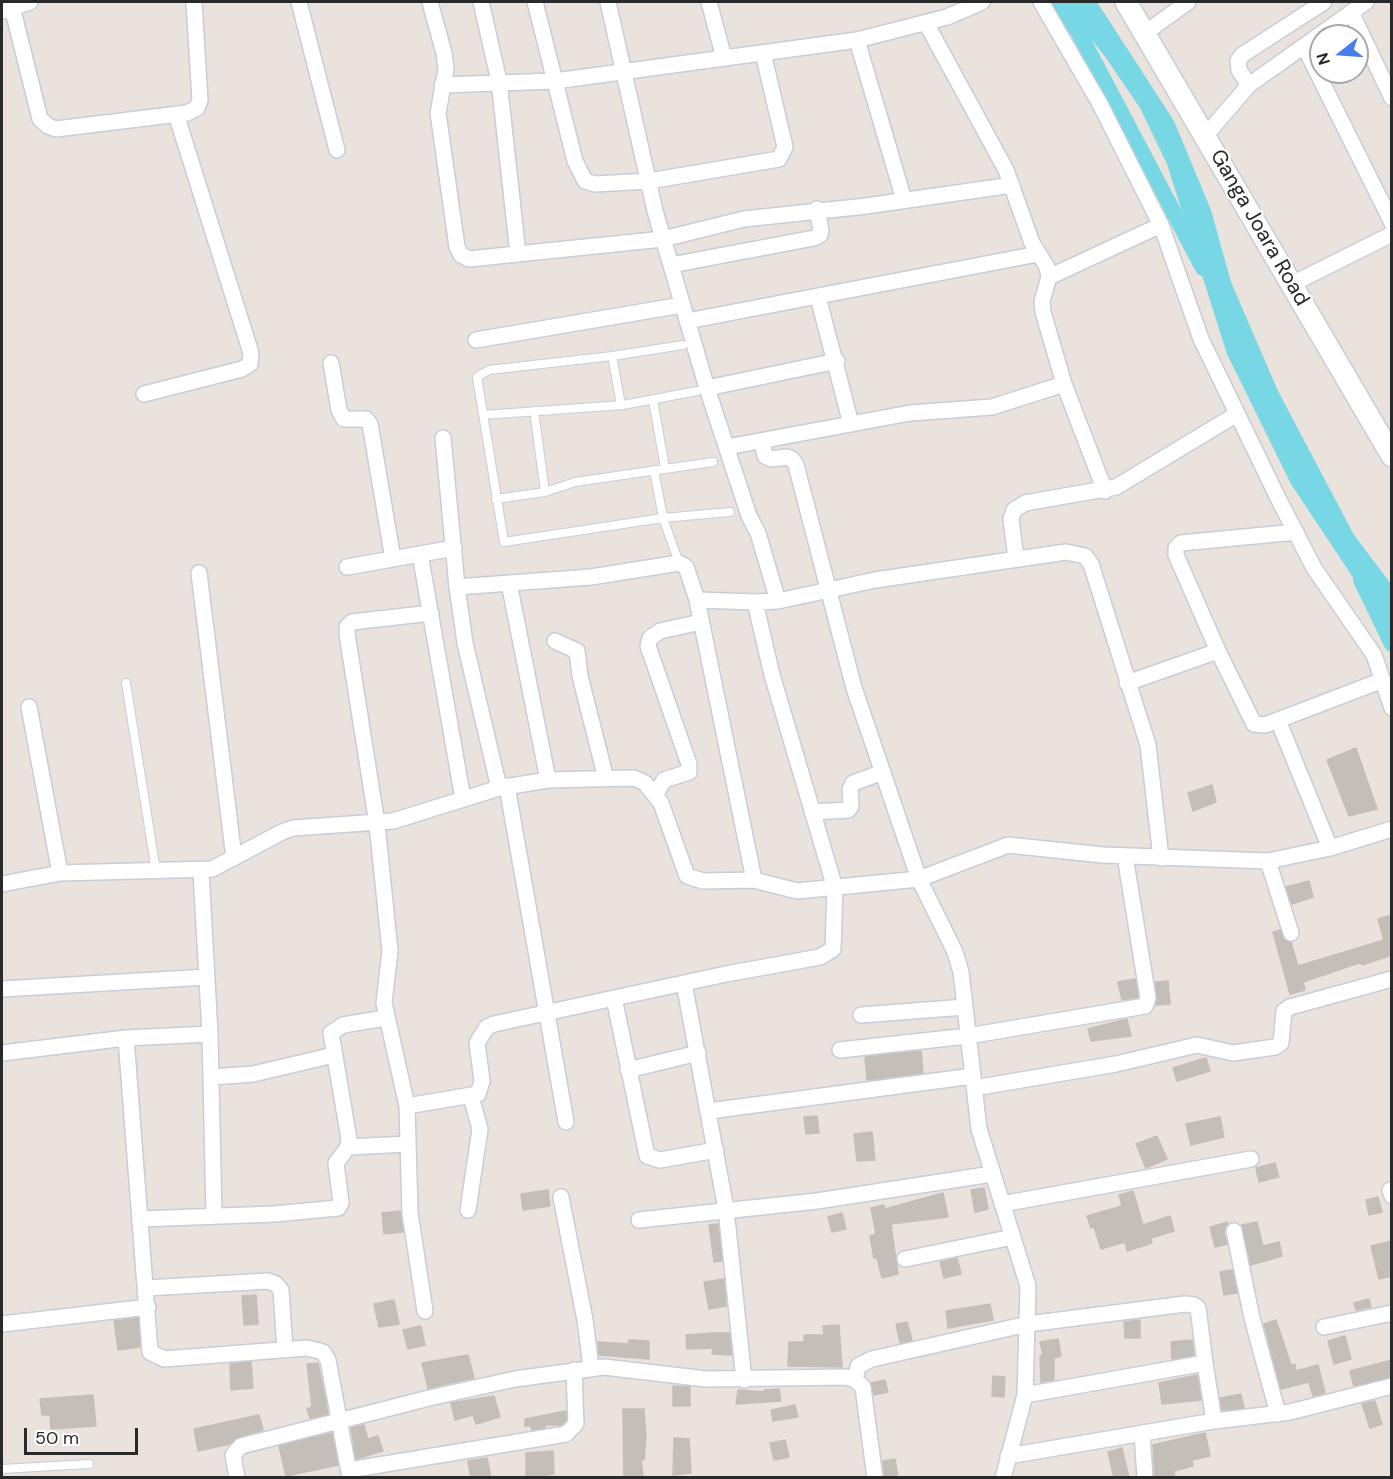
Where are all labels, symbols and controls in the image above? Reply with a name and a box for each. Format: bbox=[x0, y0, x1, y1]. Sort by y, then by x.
north arrow bbox=[1309, 24, 1369, 84]
text: N bbox=[1311, 50, 1335, 67]
street label: Ganga Joara Road bbox=[1204, 145, 1314, 311]
scale bar bbox=[27, 1416, 141, 1454]
text: 50 m bbox=[35, 1426, 79, 1450]

